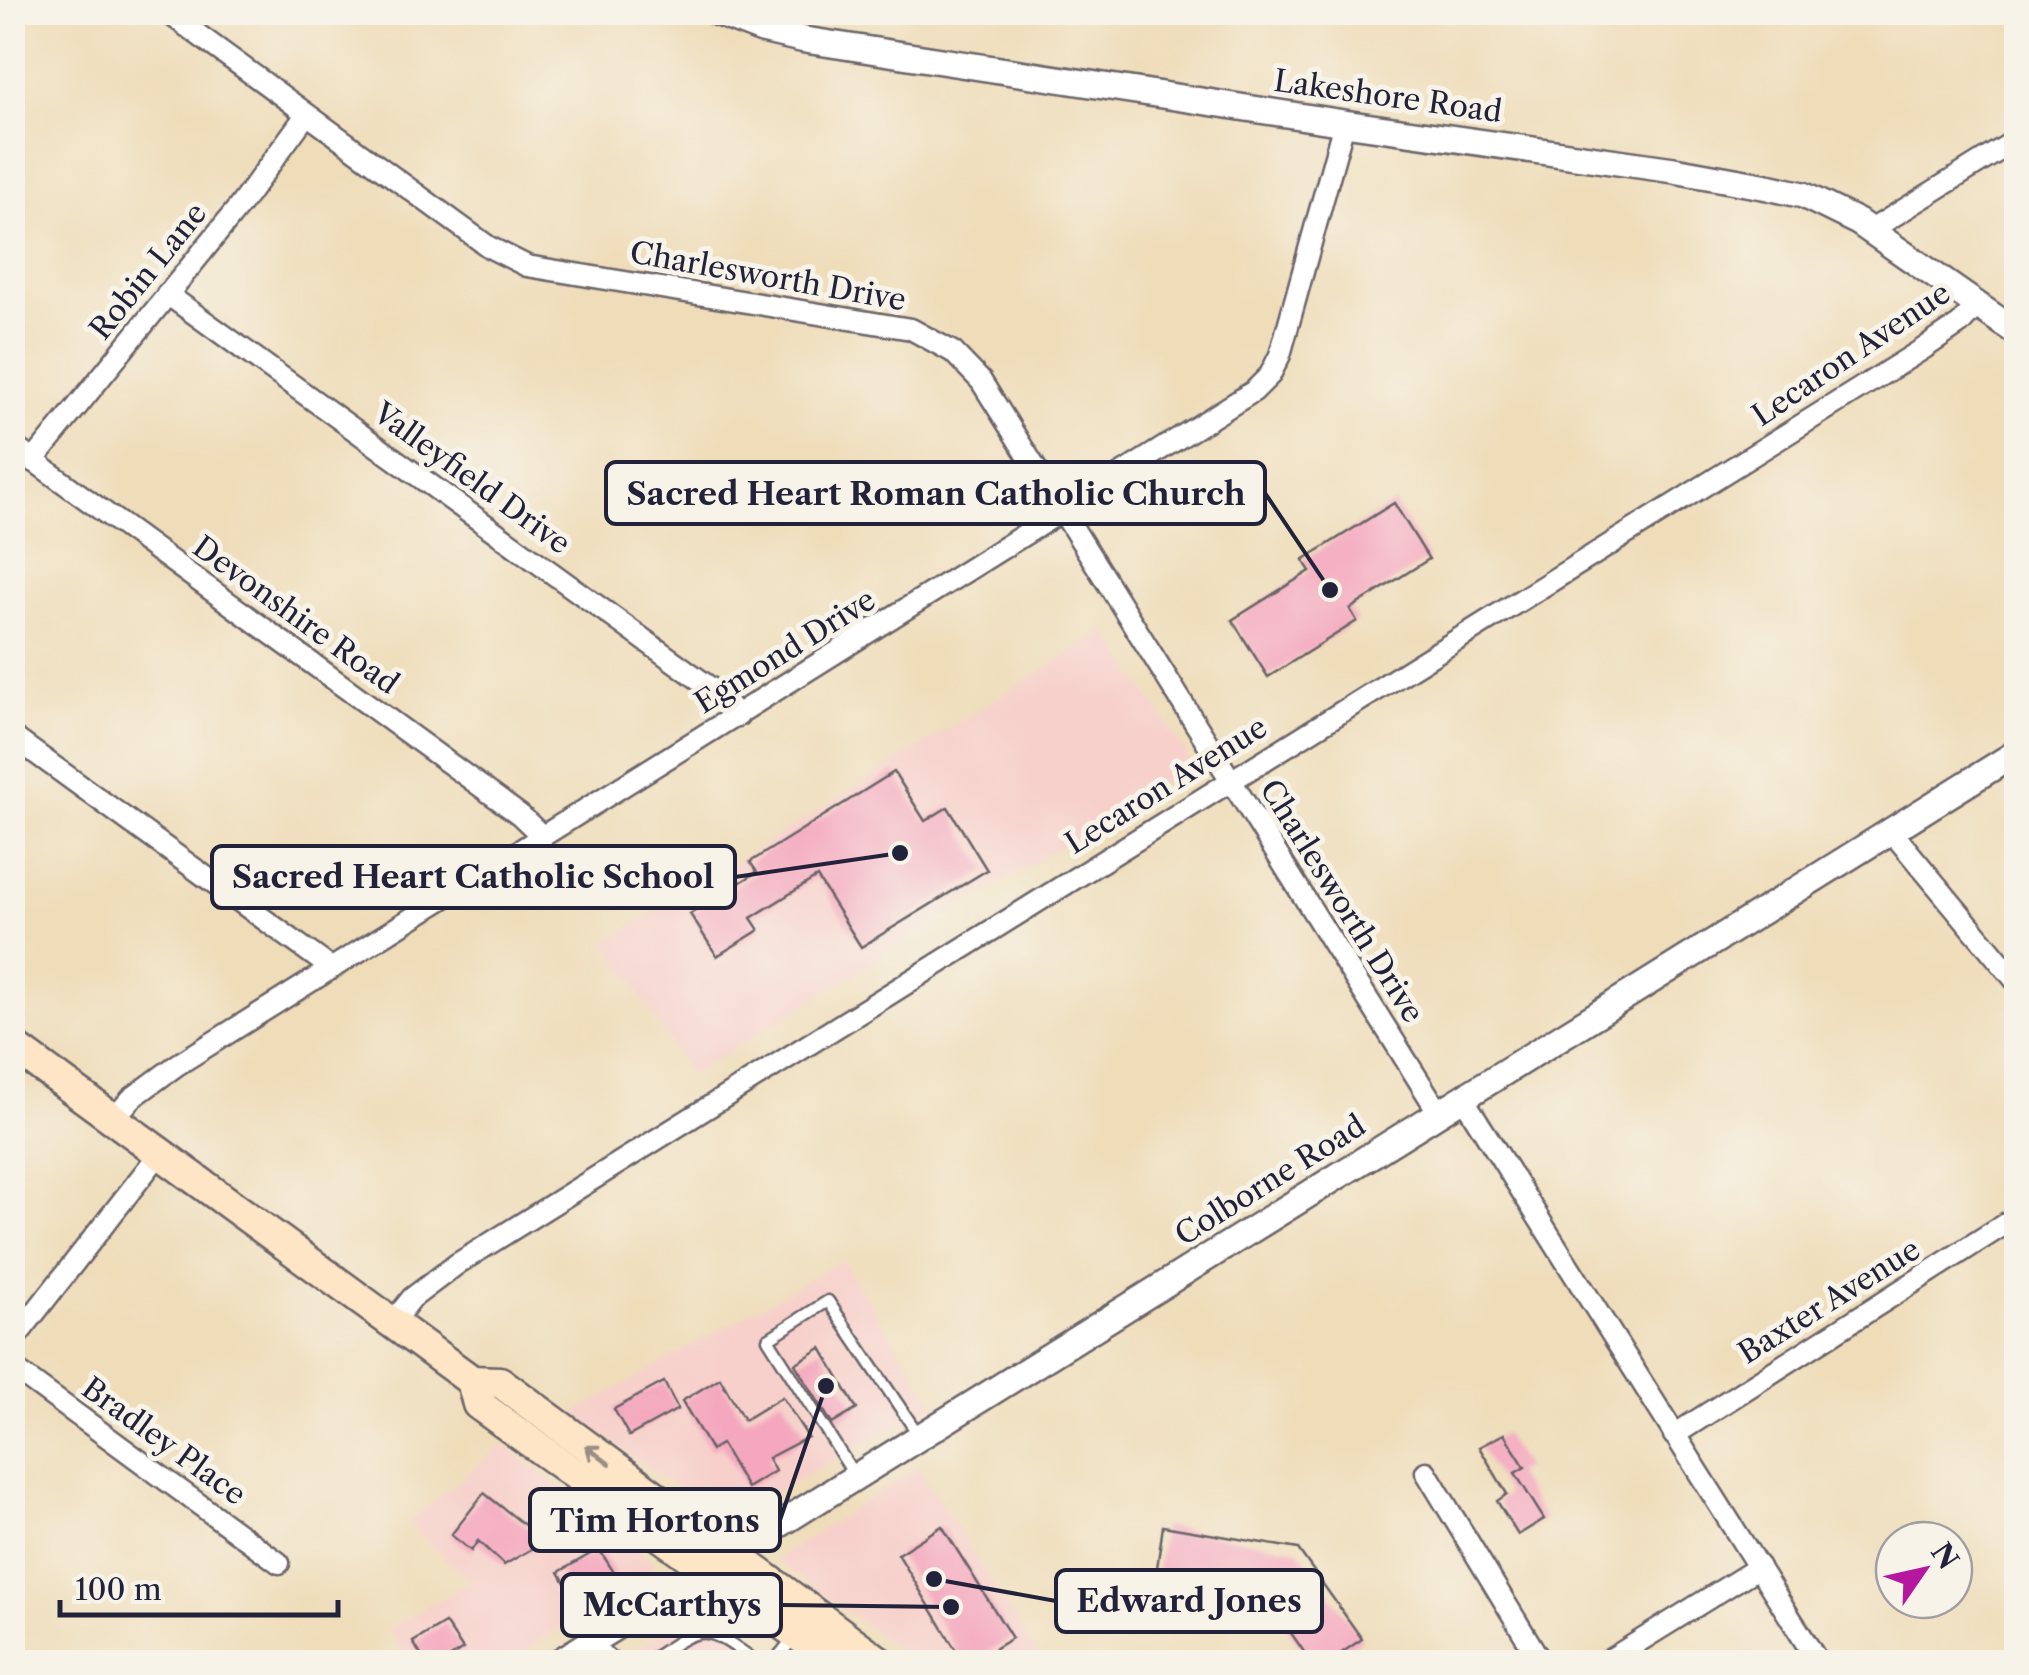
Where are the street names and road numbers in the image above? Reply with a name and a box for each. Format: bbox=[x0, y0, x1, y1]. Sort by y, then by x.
street label: Lakeshore Road bbox=[1272, 62, 1504, 130]
street label: Robin Lane bbox=[82, 195, 214, 347]
street label: Charlesworth Drive bbox=[627, 234, 909, 318]
street label: Lecaron Avenue bbox=[1745, 274, 1957, 434]
street label: Valleyfield Drive bbox=[366, 394, 578, 562]
street label: Devonshire Road bbox=[186, 528, 406, 702]
street label: Egmond Drive bbox=[688, 581, 882, 721]
street label: Lecaron Avenue bbox=[1058, 708, 1274, 862]
street label: Charlesworth Drive bbox=[1252, 773, 1432, 1029]
street label: Colborne Road bbox=[1168, 1107, 1372, 1253]
street label: Baxter Avenue bbox=[1731, 1230, 1927, 1372]
street label: Bradley Place bbox=[75, 1369, 253, 1513]

